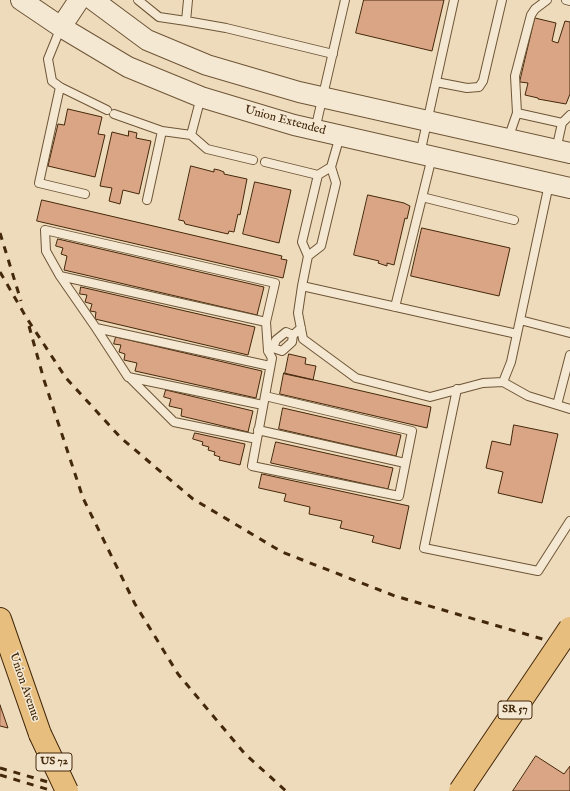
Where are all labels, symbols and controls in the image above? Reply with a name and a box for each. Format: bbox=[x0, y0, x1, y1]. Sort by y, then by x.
street label: Union Extended bbox=[243, 103, 327, 139]
street label: Union Avenue bbox=[6, 651, 42, 723]
road number: SR 57 bbox=[498, 701, 532, 719]
road number: US 72 bbox=[36, 753, 72, 771]

